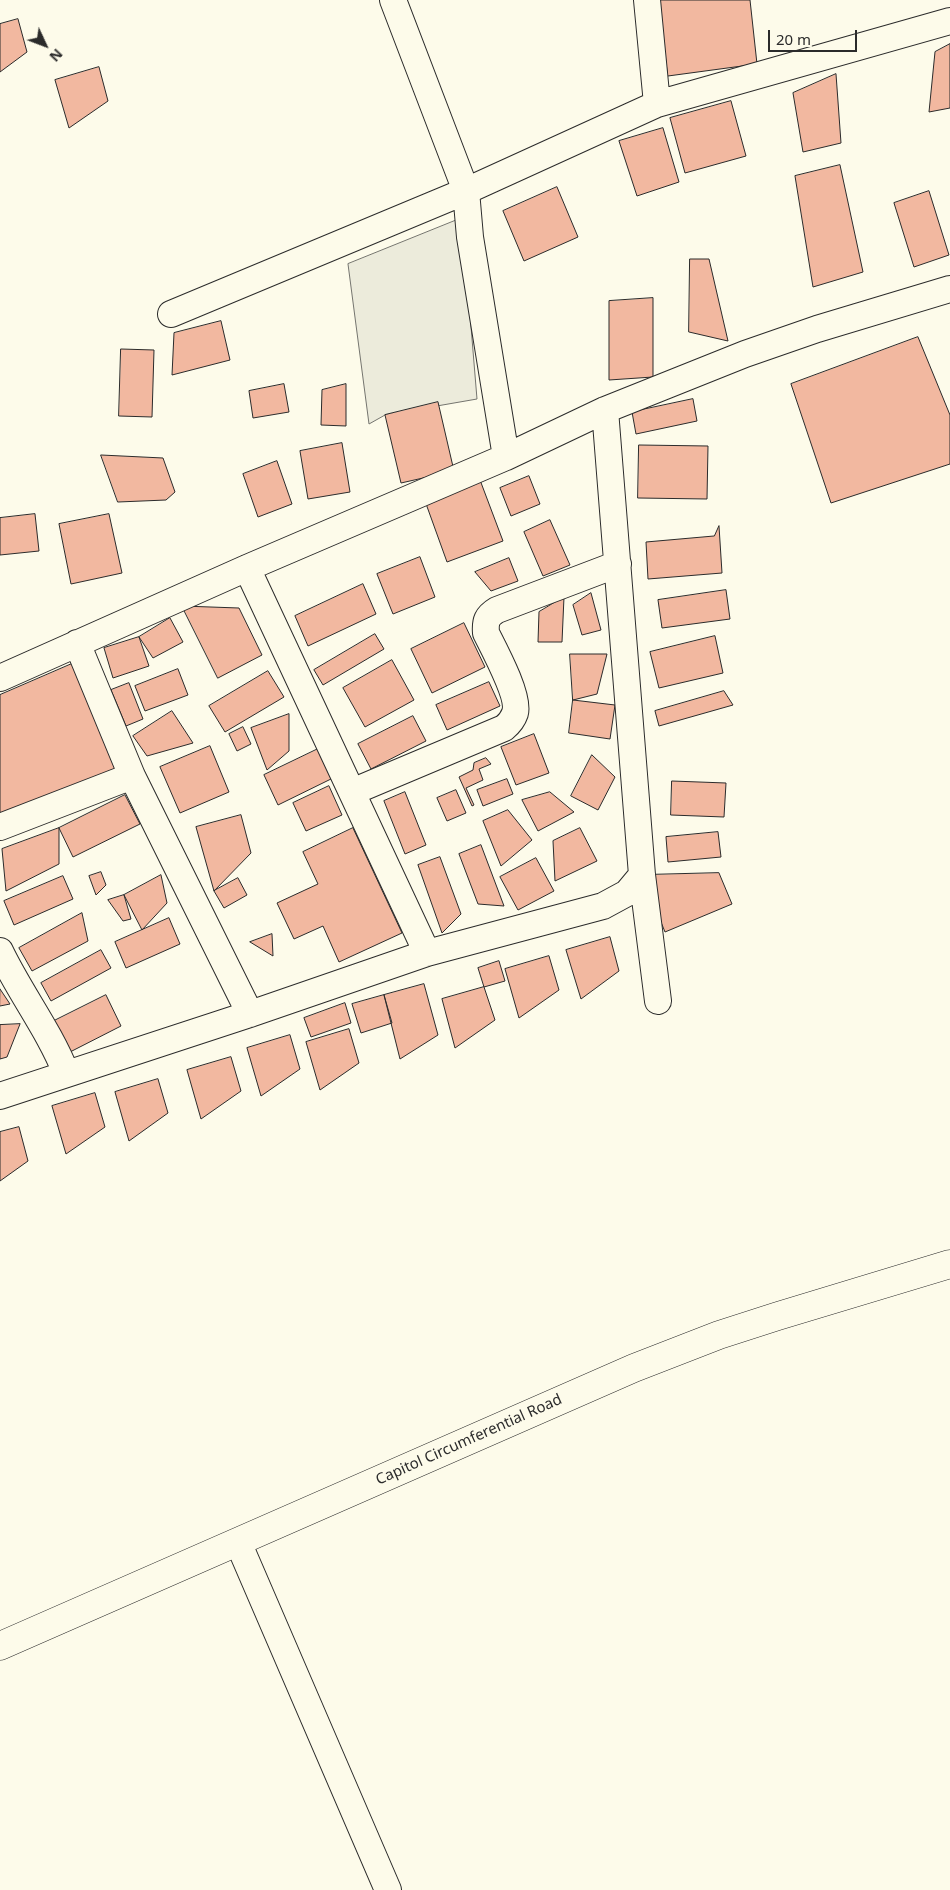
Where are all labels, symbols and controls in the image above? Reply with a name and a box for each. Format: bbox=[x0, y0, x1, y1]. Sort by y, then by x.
north arrow bbox=[20, 20, 70, 70]
scale bar bbox=[770, 20, 859, 52]
text: 20 m bbox=[776, 29, 811, 49]
text: N bbox=[46, 45, 67, 66]
street label: Capitol Circumferential Road bbox=[373, 1391, 565, 1489]

